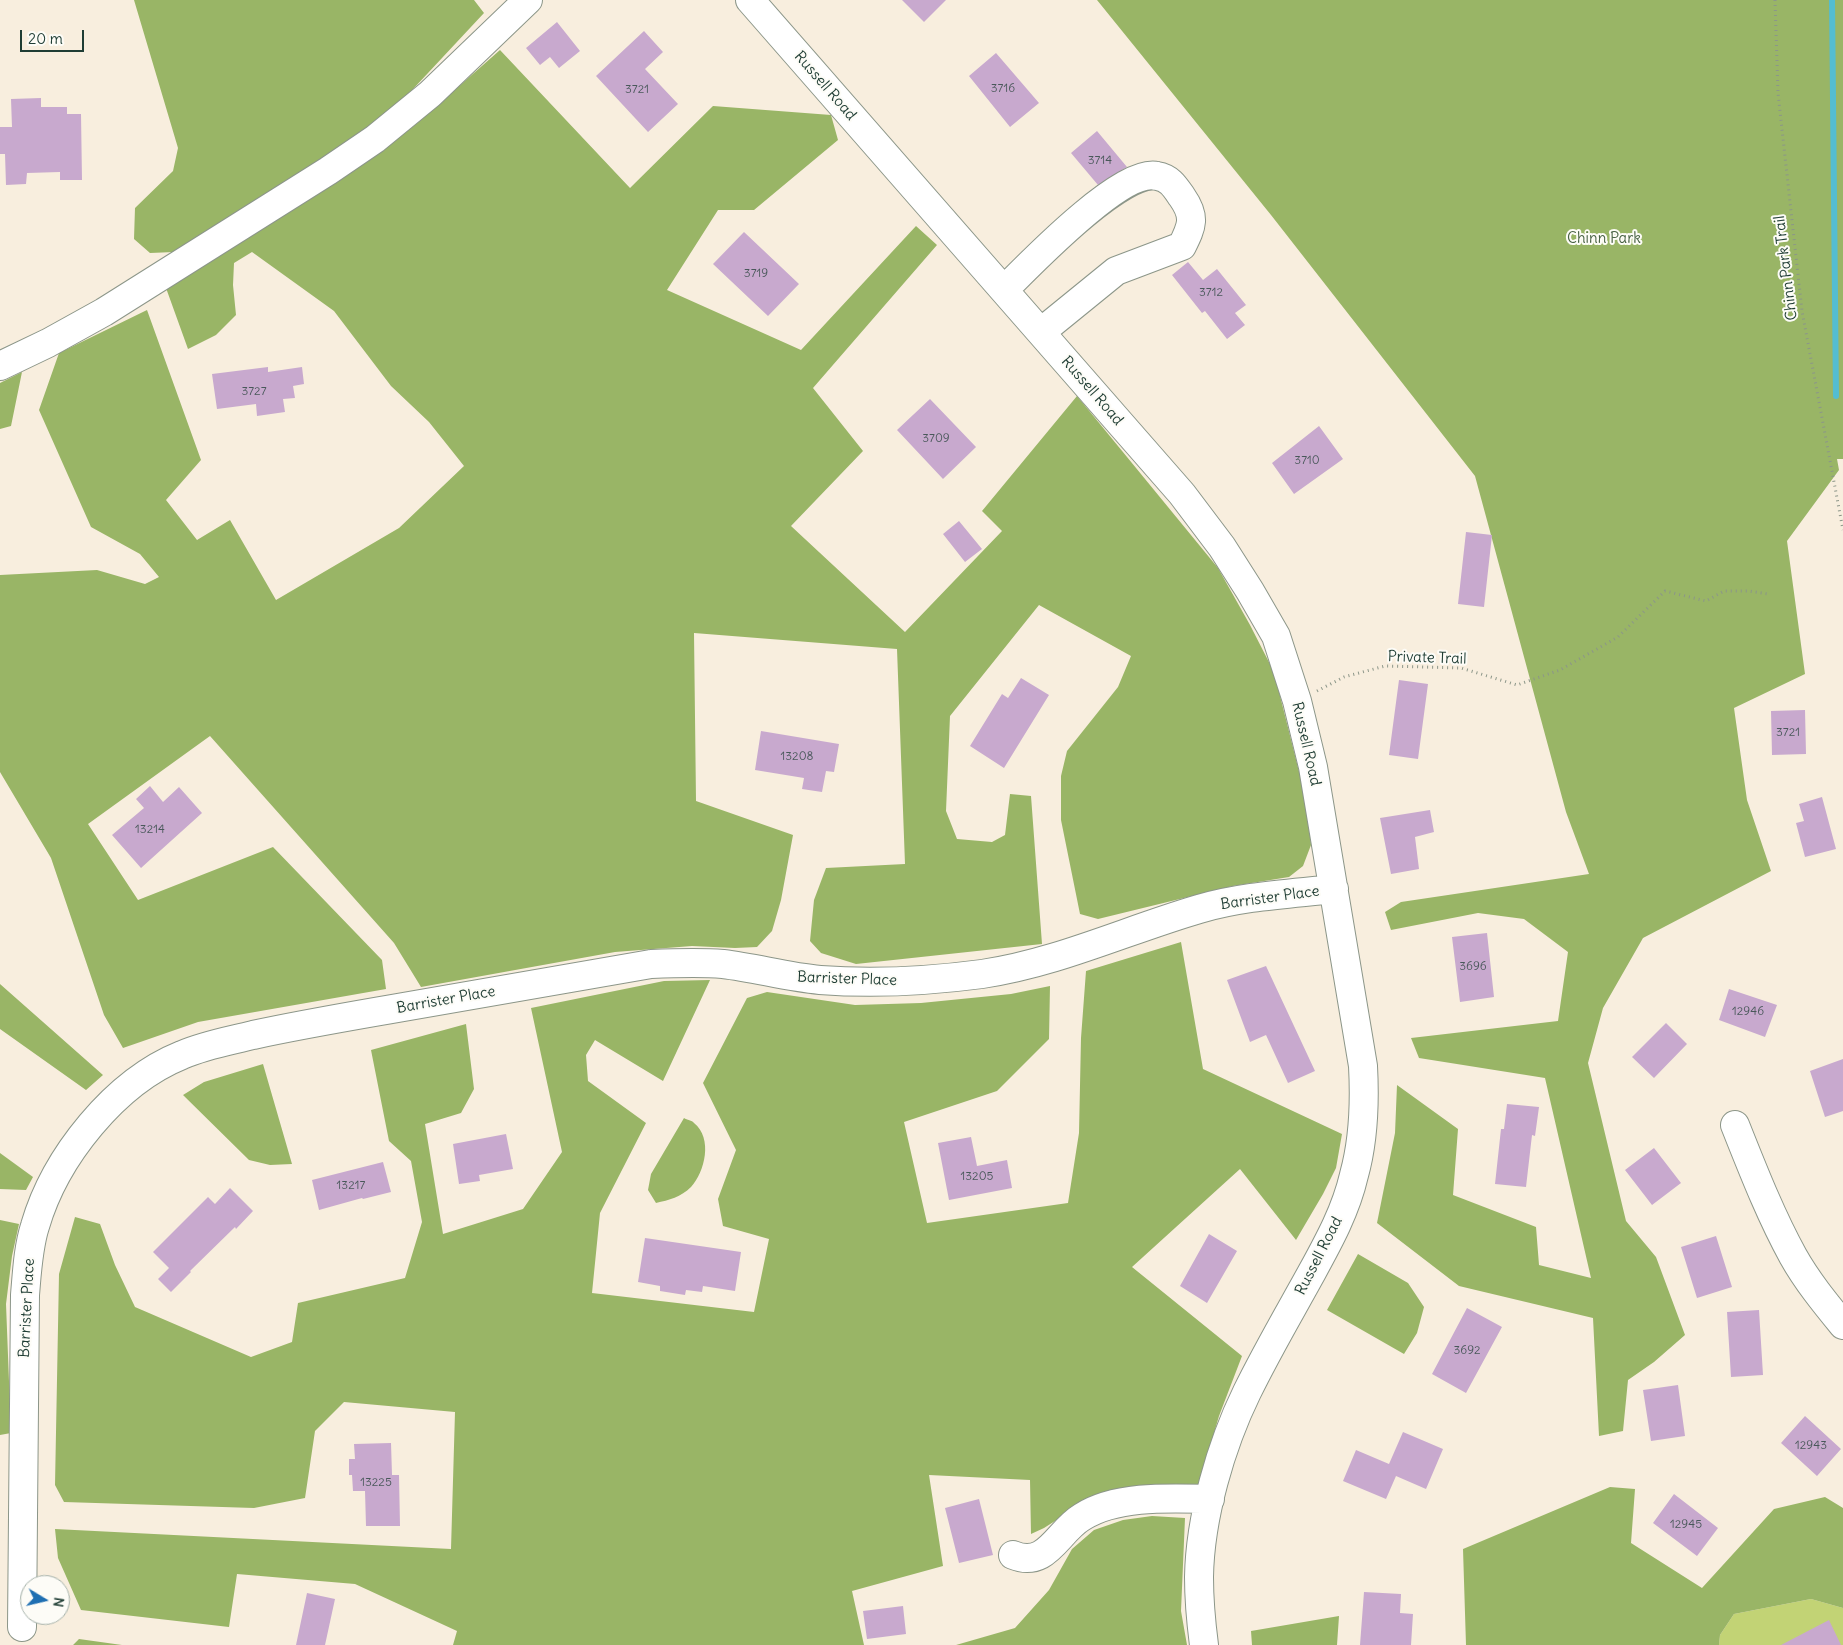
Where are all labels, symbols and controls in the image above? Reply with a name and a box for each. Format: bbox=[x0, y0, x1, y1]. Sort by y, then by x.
scale bar bbox=[22, 20, 86, 52]
text: 20 m bbox=[28, 29, 63, 48]
street label: Russell Road bbox=[790, 48, 860, 124]
house number: 3716 bbox=[991, 82, 1015, 96]
house number: 3721 bbox=[625, 83, 649, 97]
house number: 3714 bbox=[1088, 154, 1112, 168]
street label: Chinn Park Trail bbox=[1771, 215, 1801, 321]
park label: Chinn Park bbox=[1567, 230, 1641, 248]
house number: 3719 bbox=[744, 267, 768, 281]
house number: 3712 bbox=[1199, 286, 1223, 300]
street label: Russell Road bbox=[1057, 353, 1127, 429]
house number: 3727 bbox=[241, 385, 267, 399]
house number: 3709 bbox=[922, 432, 950, 446]
house number: 3710 bbox=[1294, 454, 1320, 468]
street label: Private Trail bbox=[1387, 648, 1467, 668]
street label: Russell Road bbox=[1288, 700, 1324, 788]
house number: 3721 bbox=[1776, 726, 1800, 740]
house number: 13208 bbox=[781, 750, 813, 764]
house number: 13214 bbox=[135, 823, 165, 837]
street label: Barrister Place bbox=[1219, 882, 1321, 914]
house number: 3696 bbox=[1459, 960, 1487, 974]
street label: Barrister Place bbox=[797, 968, 897, 990]
street label: Barrister Place bbox=[395, 982, 497, 1018]
house number: 12946 bbox=[1732, 1005, 1764, 1019]
house number: 13205 bbox=[961, 1170, 993, 1184]
house number: 13217 bbox=[337, 1179, 365, 1193]
street label: Russell Road bbox=[1292, 1214, 1346, 1298]
street label: Barrister Place bbox=[15, 1258, 39, 1358]
house number: 3692 bbox=[1453, 1344, 1481, 1358]
house number: 12943 bbox=[1795, 1439, 1827, 1453]
house number: 13225 bbox=[360, 1476, 392, 1490]
house number: 12945 bbox=[1670, 1518, 1702, 1532]
north arrow bbox=[20, 1575, 70, 1625]
text: N bbox=[49, 1596, 68, 1608]

